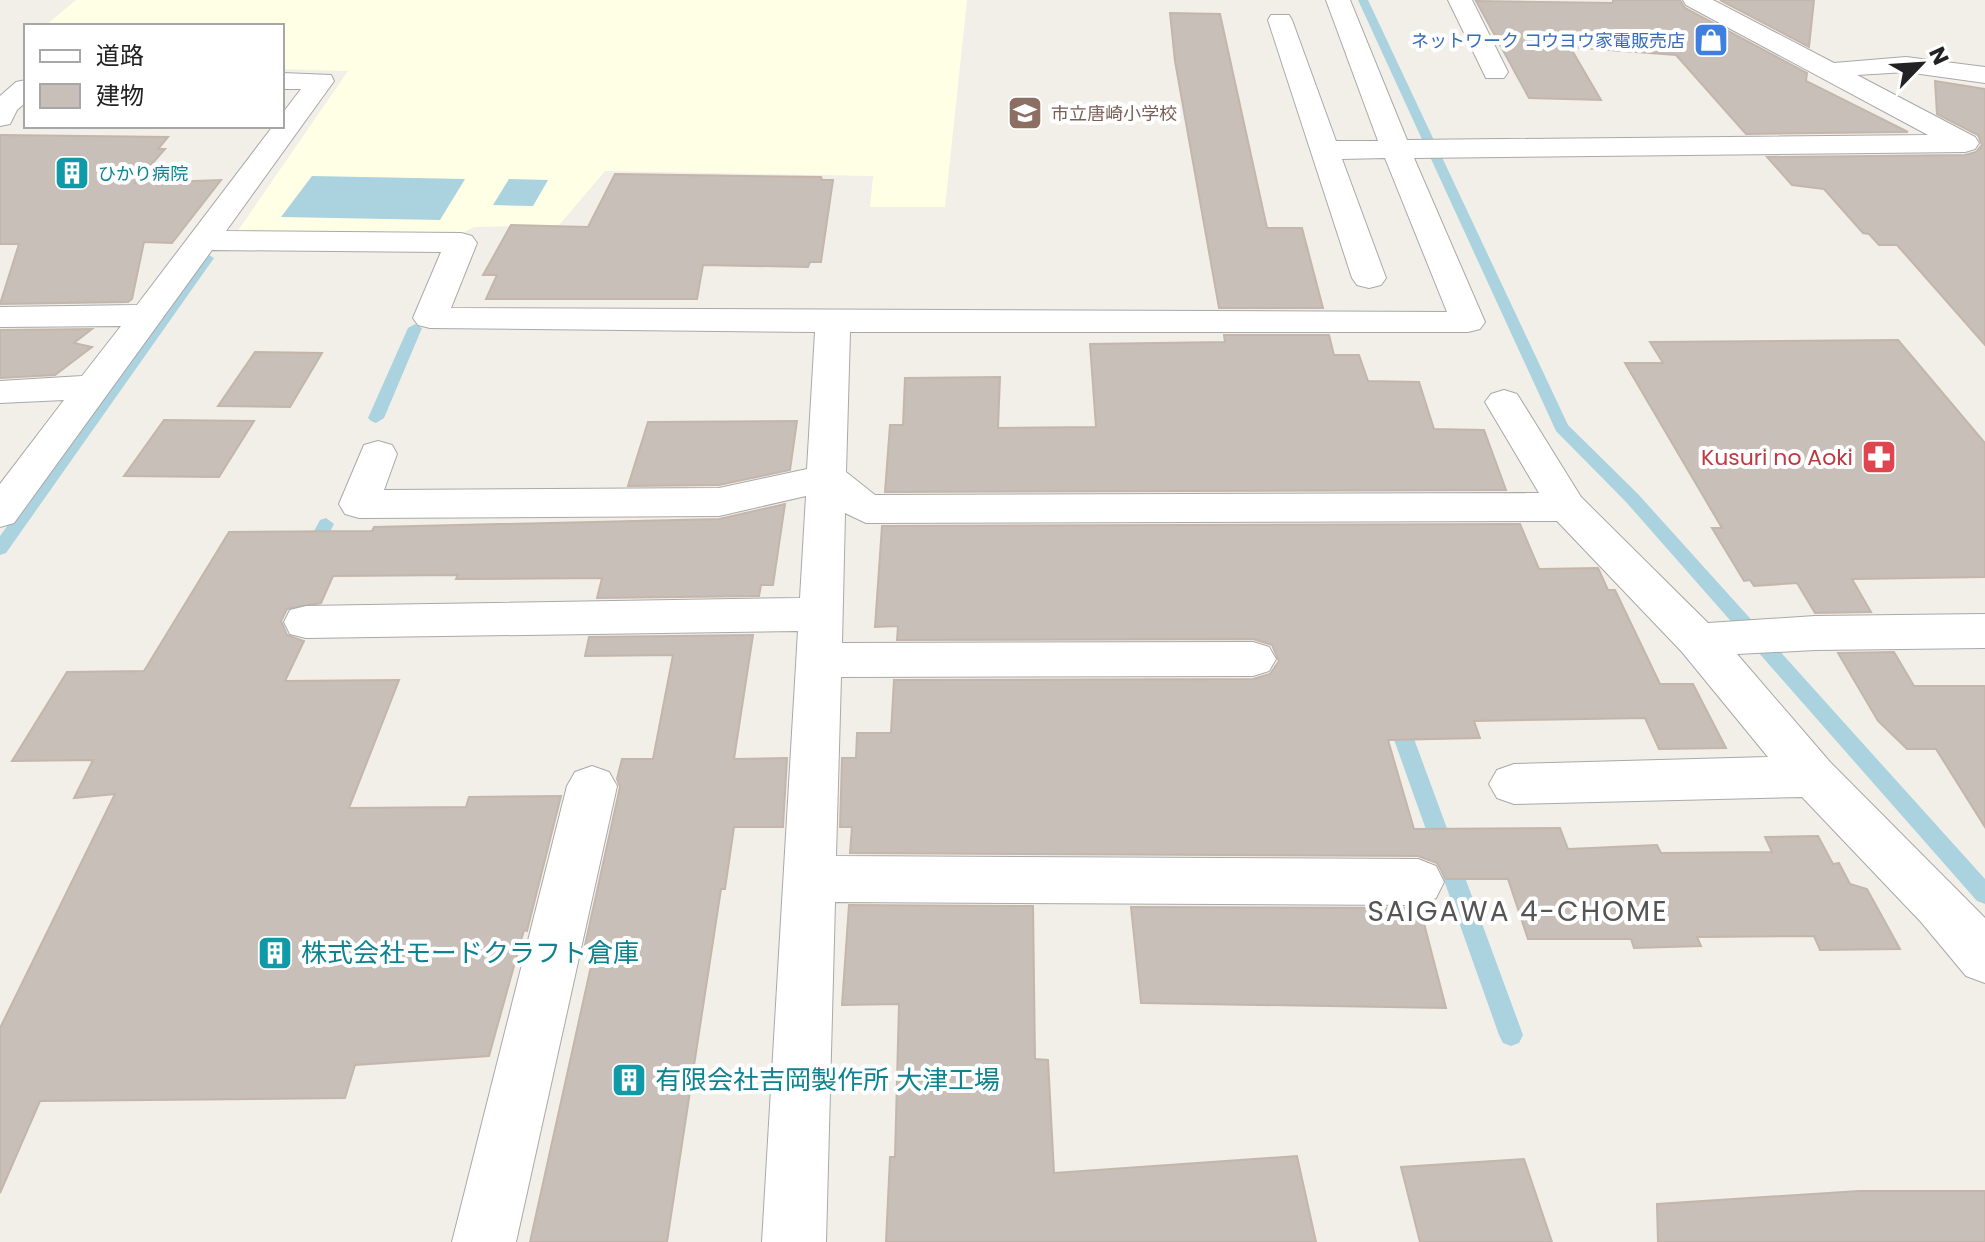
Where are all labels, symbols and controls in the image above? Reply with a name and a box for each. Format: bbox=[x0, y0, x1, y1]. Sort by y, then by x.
shop icon: ネットワーク コウヨウ家電販売店 bbox=[1692, 21, 1730, 59]
legend bbox=[24, 24, 284, 128]
north arrow bbox=[1881, 24, 1961, 104]
place label: ネットワーク コウヨウ家電販売店 bbox=[1411, 28, 1685, 53]
text: 道路 bbox=[96, 39, 144, 72]
text: N bbox=[1921, 42, 1956, 70]
text: 建物 bbox=[96, 79, 144, 112]
school or university icon: 市立唐崎小学校 bbox=[1006, 94, 1044, 132]
place label: 市立唐崎小学校 bbox=[1051, 101, 1177, 126]
building icon: ひかり病院 bbox=[53, 154, 91, 192]
place label: ひかり病院 bbox=[98, 161, 188, 186]
pharmacy icon: Kusuri no Aoki bbox=[1860, 438, 1898, 476]
place label: Kusuri no Aoki bbox=[1701, 442, 1853, 473]
district label: SAIGAWA 4-CHOME bbox=[1367, 892, 1669, 931]
building icon: 株式会社モードクラフト倉庫 bbox=[256, 934, 294, 972]
place label: 株式会社モードクラフト倉庫 bbox=[301, 935, 639, 971]
building icon: 有限会社吉岡製作所 大津工場 bbox=[610, 1061, 648, 1099]
place label: 有限会社吉岡製作所 大津工場 bbox=[655, 1062, 1000, 1098]

